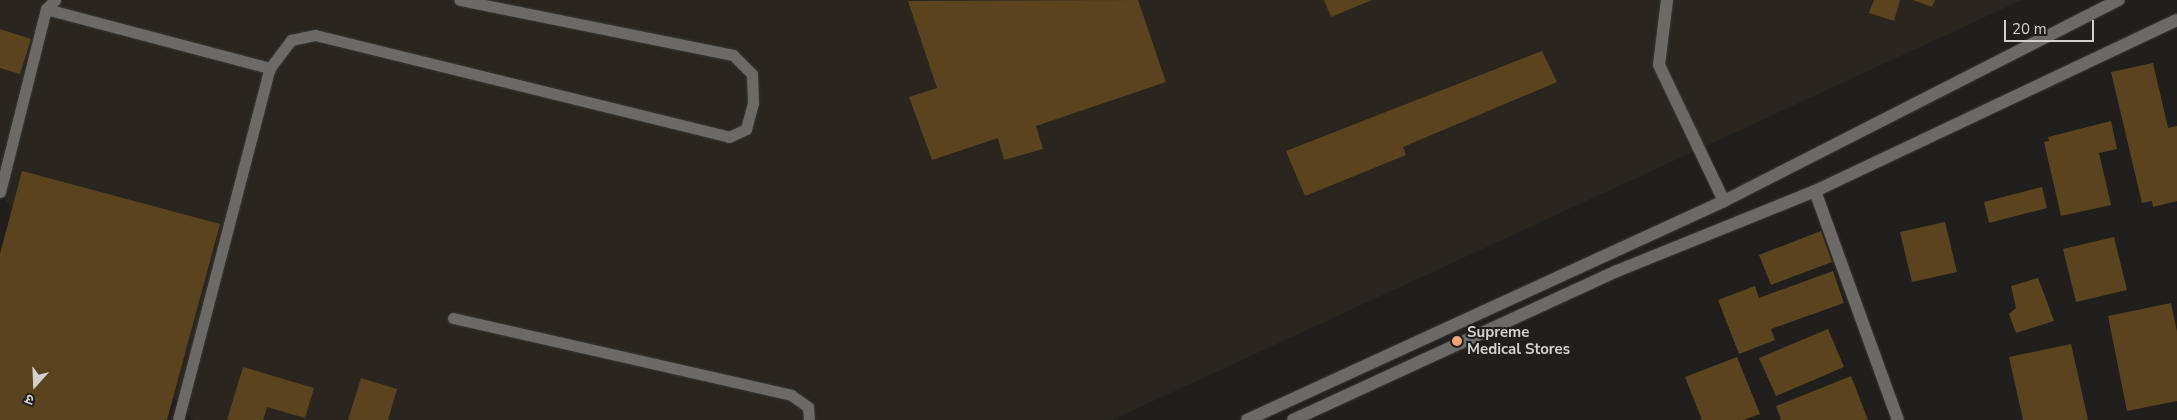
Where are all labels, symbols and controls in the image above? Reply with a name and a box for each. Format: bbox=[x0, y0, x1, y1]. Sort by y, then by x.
scale bar bbox=[2007, 10, 2097, 42]
text: 20 m bbox=[2012, 19, 2047, 39]
place label: Supreme Medical Stores bbox=[1467, 323, 1570, 358]
marker: Supreme Medical Stores bbox=[1451, 335, 1463, 347]
north arrow bbox=[10, 360, 60, 410]
text: उ bbox=[23, 389, 37, 410]

